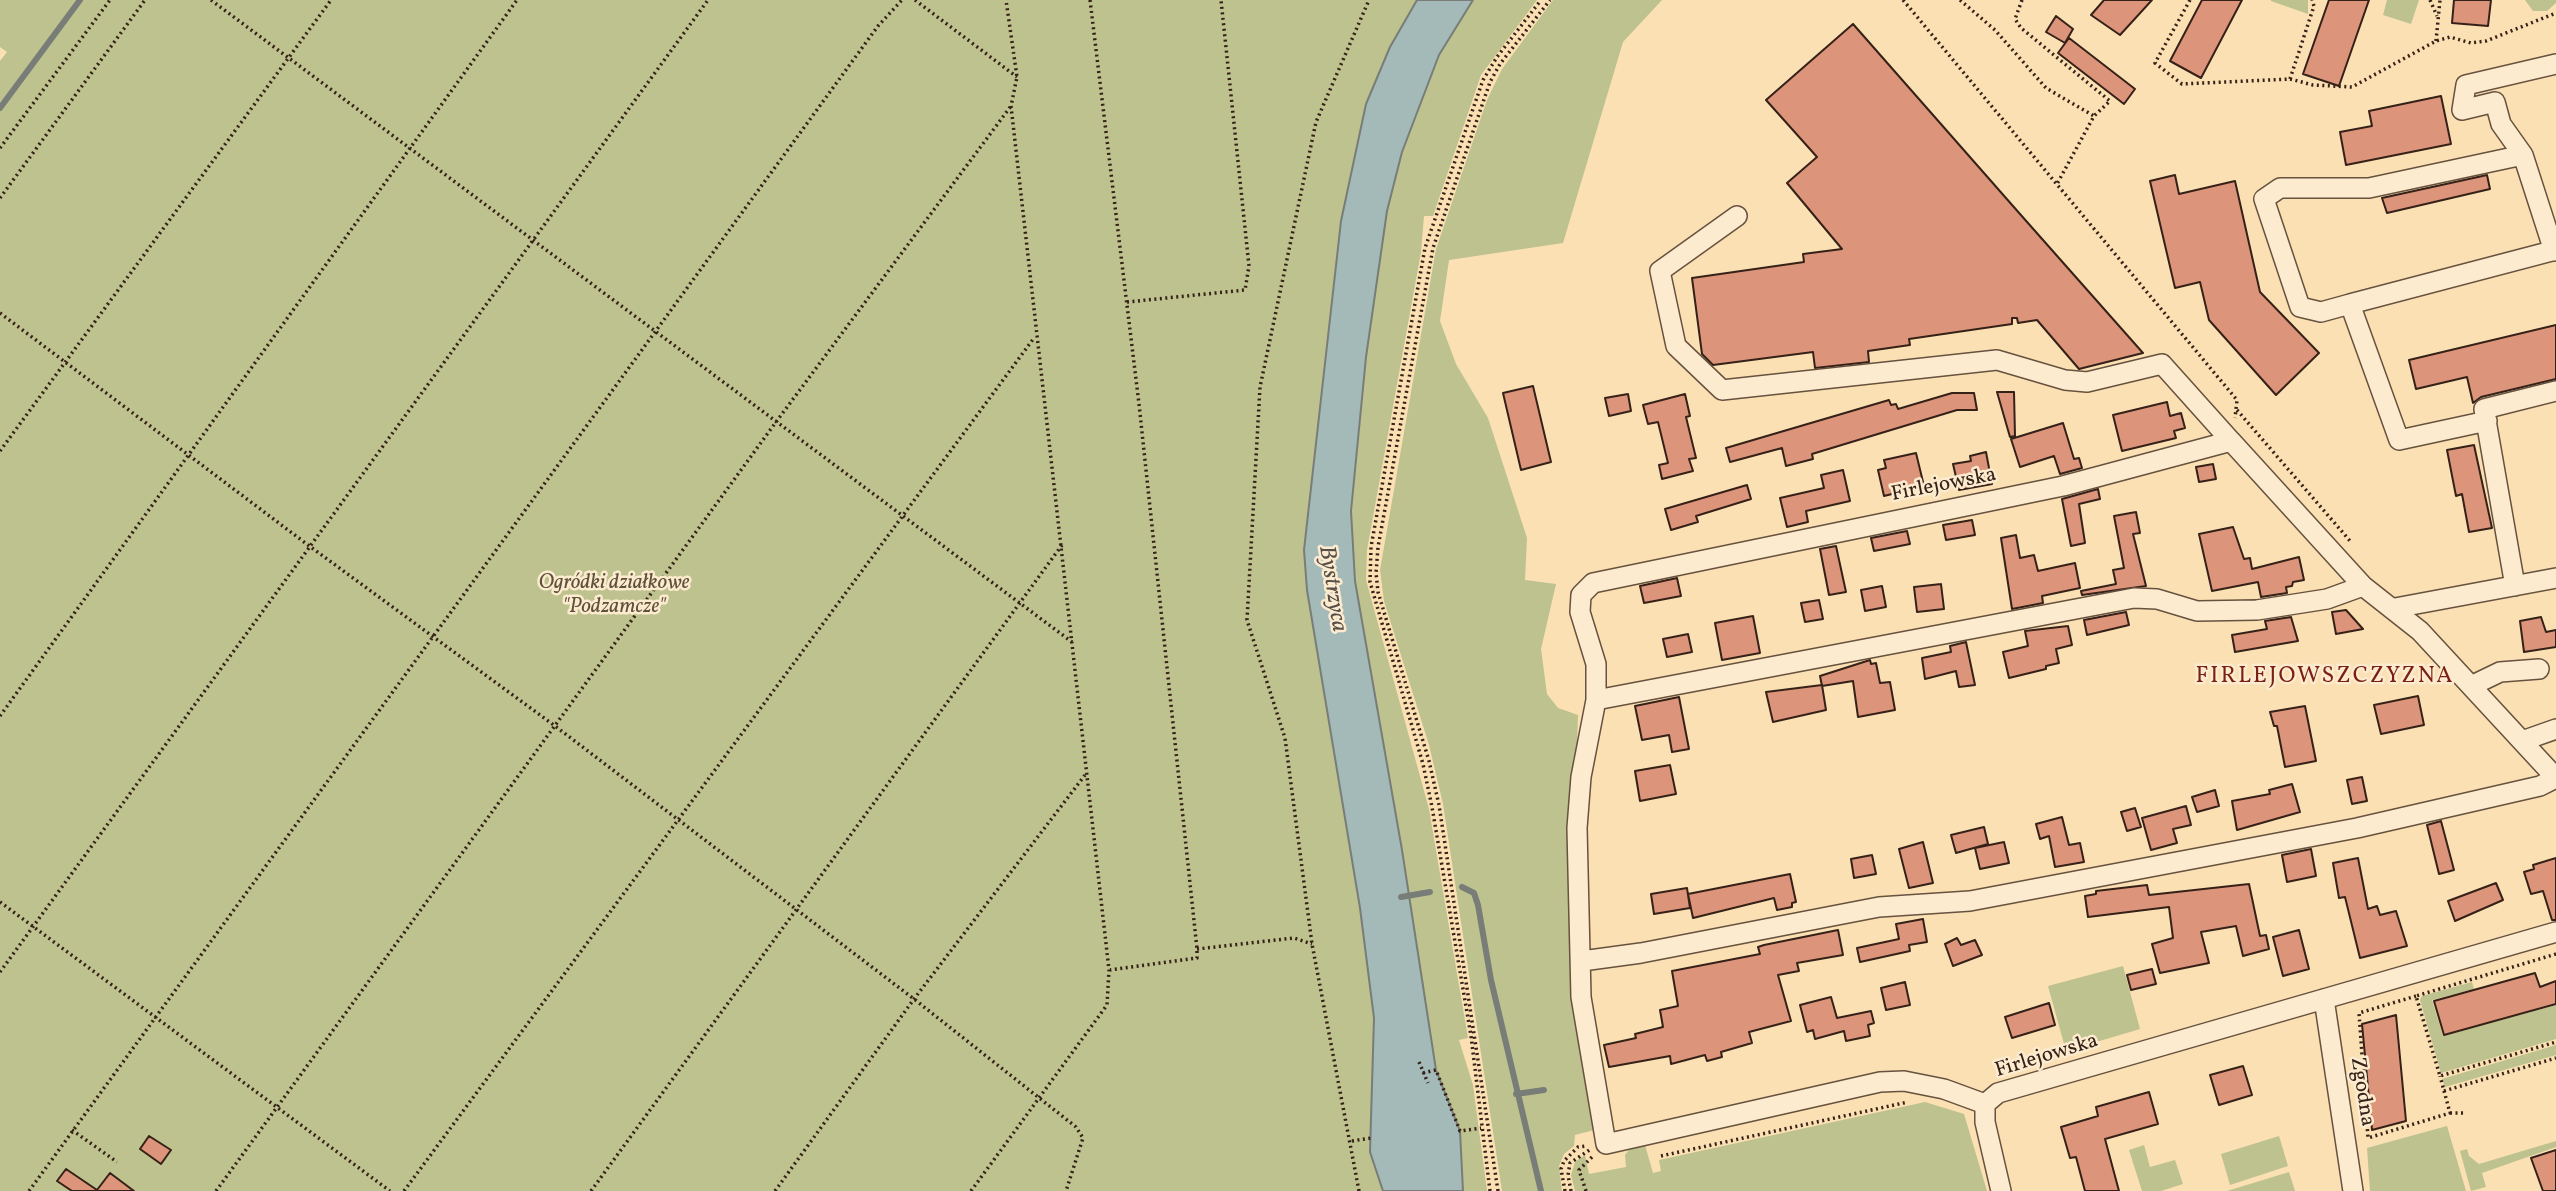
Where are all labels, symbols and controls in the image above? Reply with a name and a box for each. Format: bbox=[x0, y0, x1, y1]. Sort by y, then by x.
street label: Firlejowska bbox=[1889, 463, 1999, 509]
water label: Bystrzyca bbox=[1311, 544, 1351, 634]
park label: Ogródki działkowe "Podzamcze" bbox=[539, 571, 689, 621]
district label: FIRLEJOWSZCZYZNA bbox=[2197, 664, 2453, 692]
street label: Firlejowska bbox=[1992, 1029, 2102, 1085]
street label: Zgodna bbox=[2343, 1055, 2379, 1129]

